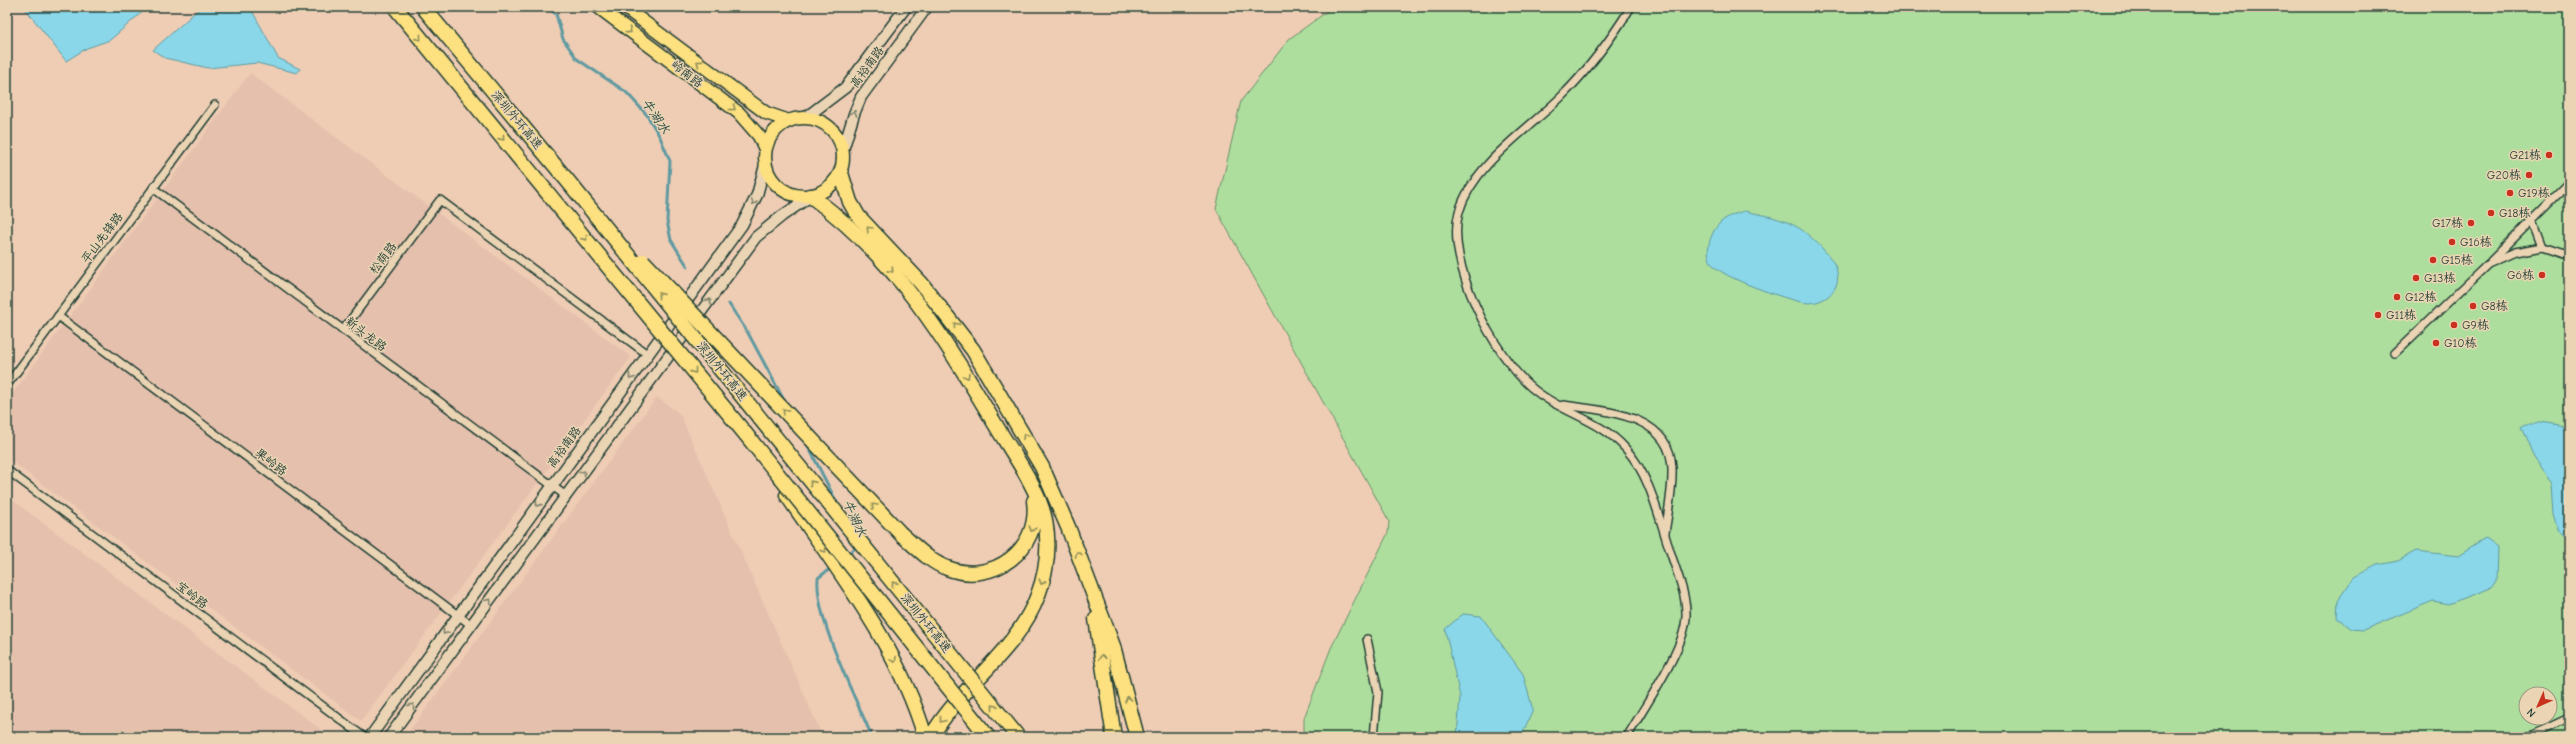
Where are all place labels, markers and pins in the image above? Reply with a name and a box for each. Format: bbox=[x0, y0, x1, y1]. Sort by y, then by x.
place label: G21栋 bbox=[2509, 148, 2541, 162]
marker: G21栋 bbox=[2544, 150, 2554, 160]
place label: G20栋 bbox=[2487, 168, 2521, 182]
marker: G20栋 bbox=[2524, 170, 2534, 180]
place label: G19栋 bbox=[2518, 186, 2550, 200]
marker: G19栋 bbox=[2505, 188, 2515, 198]
place label: G18栋 bbox=[2499, 206, 2531, 220]
marker: G18栋 bbox=[2486, 208, 2496, 218]
place label: G17栋 bbox=[2432, 216, 2463, 230]
marker: G17栋 bbox=[2466, 218, 2476, 228]
place label: G16栋 bbox=[2460, 235, 2492, 249]
marker: G16栋 bbox=[2447, 237, 2457, 247]
place label: G15栋 bbox=[2441, 253, 2473, 267]
marker: G15栋 bbox=[2428, 255, 2438, 265]
place label: G6栋 bbox=[2507, 268, 2534, 282]
marker: G6栋 bbox=[2537, 270, 2547, 280]
place label: G13栋 bbox=[2424, 271, 2455, 285]
marker: G13栋 bbox=[2411, 273, 2421, 283]
place label: G12栋 bbox=[2405, 290, 2437, 304]
marker: G12栋 bbox=[2392, 292, 2402, 302]
place label: G8栋 bbox=[2481, 299, 2508, 313]
marker: G8栋 bbox=[2468, 301, 2478, 311]
place label: G11栋 bbox=[2386, 308, 2416, 322]
marker: G11栋 bbox=[2373, 310, 2383, 320]
place label: G9栋 bbox=[2462, 318, 2489, 332]
marker: G9栋 bbox=[2449, 320, 2459, 330]
place label: G10栋 bbox=[2444, 336, 2477, 350]
marker: G10栋 bbox=[2431, 338, 2441, 348]

